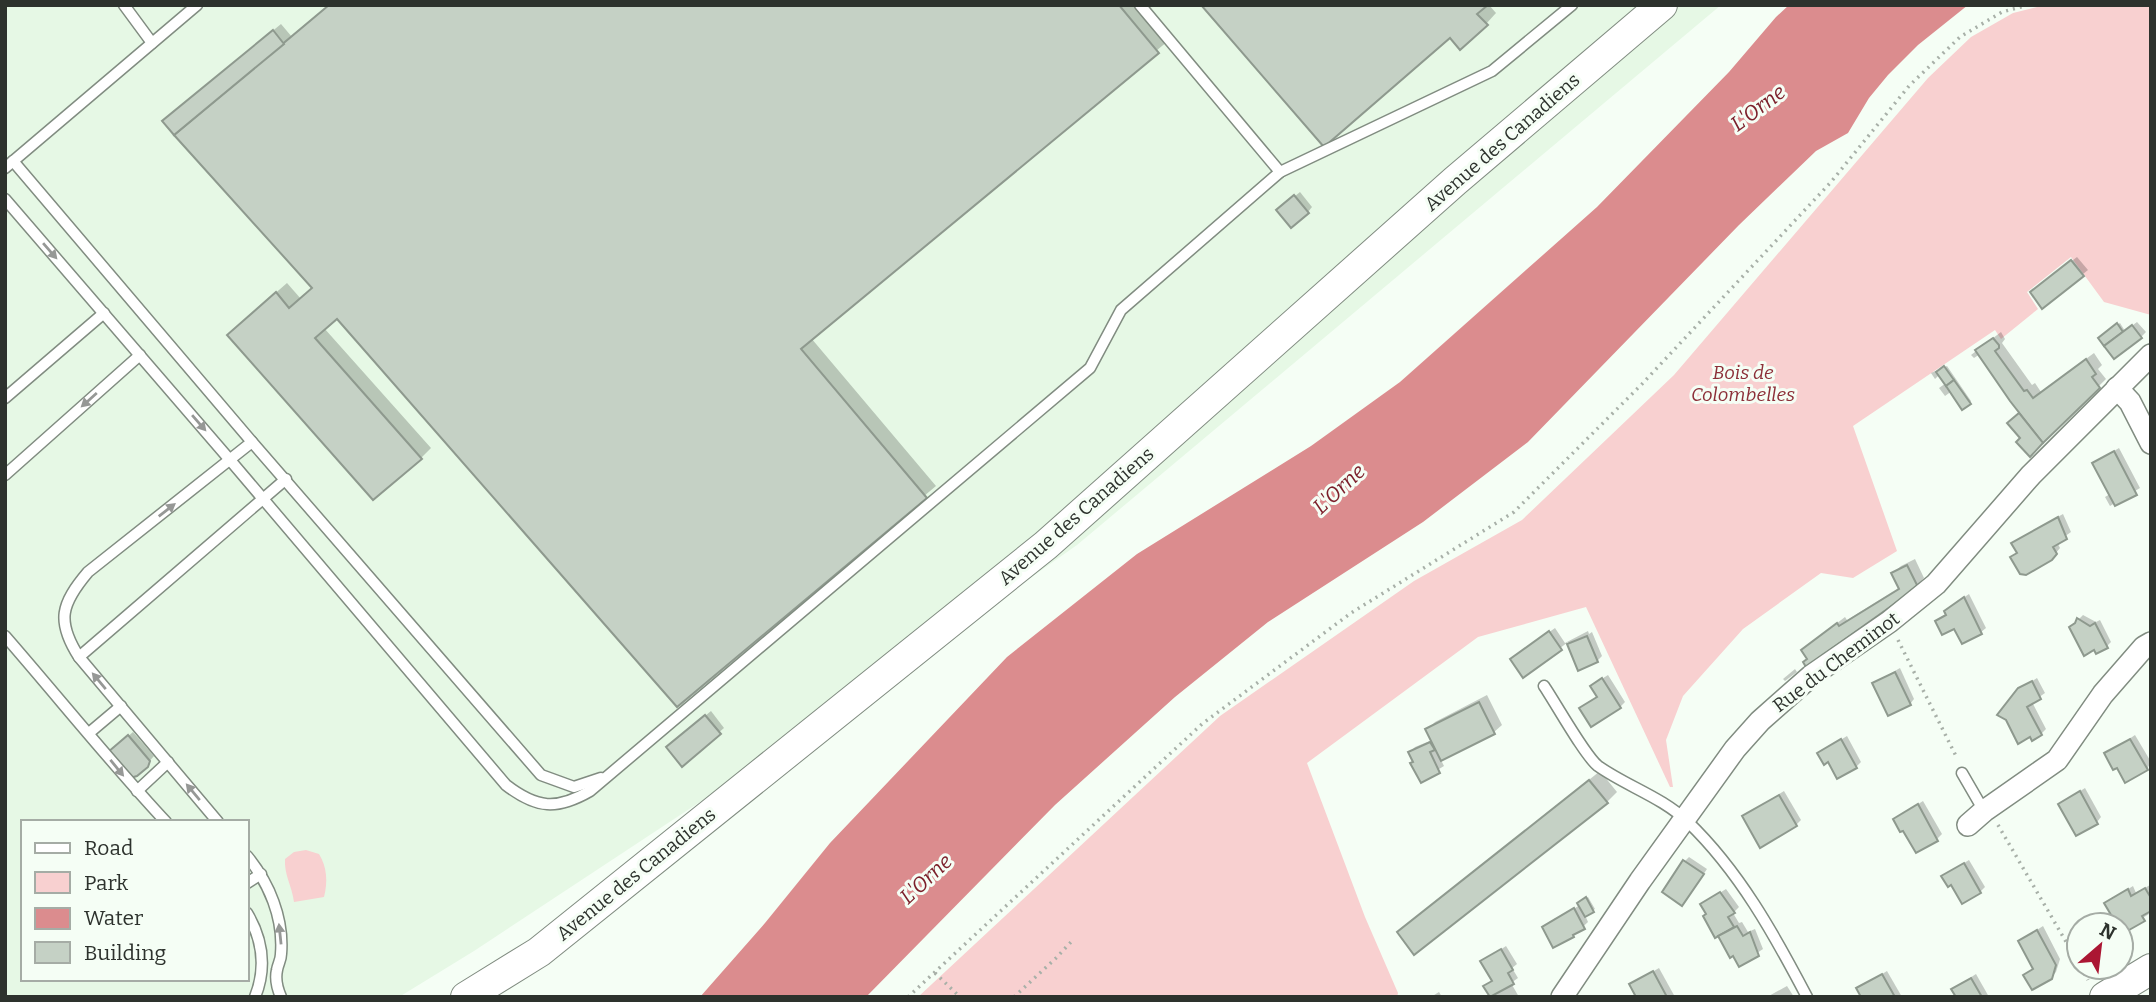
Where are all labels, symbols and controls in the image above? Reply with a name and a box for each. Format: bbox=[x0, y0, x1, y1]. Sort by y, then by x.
street label: Avenue des Canadiens bbox=[1420, 68, 1584, 216]
water label: L'Orne bbox=[1725, 79, 1791, 137]
one-way arrow bbox=[42, 242, 57, 259]
park label: Bois de Colombelles bbox=[1691, 361, 1795, 406]
one-way arrow bbox=[80, 392, 98, 408]
one-way arrow bbox=[191, 414, 207, 432]
street label: Avenue des Canadiens bbox=[994, 442, 1158, 590]
water label: L'Orne bbox=[1307, 458, 1371, 520]
one-way arrow bbox=[158, 503, 176, 517]
street label: Rue du Cheminot bbox=[1768, 607, 1904, 717]
one-way arrow bbox=[92, 672, 107, 689]
one-way arrow bbox=[110, 759, 125, 777]
one-way arrow bbox=[186, 783, 201, 800]
street label: Avenue des Canadiens bbox=[552, 803, 720, 945]
legend bbox=[21, 820, 248, 981]
text: Road bbox=[84, 835, 133, 861]
water label: L'Orne bbox=[894, 848, 958, 910]
text: Park bbox=[84, 870, 128, 896]
text: Water bbox=[84, 905, 143, 931]
north arrow bbox=[2065, 911, 2135, 981]
text: N bbox=[2096, 918, 2120, 945]
one-way arrow bbox=[274, 923, 285, 945]
text: Building bbox=[84, 940, 167, 966]

